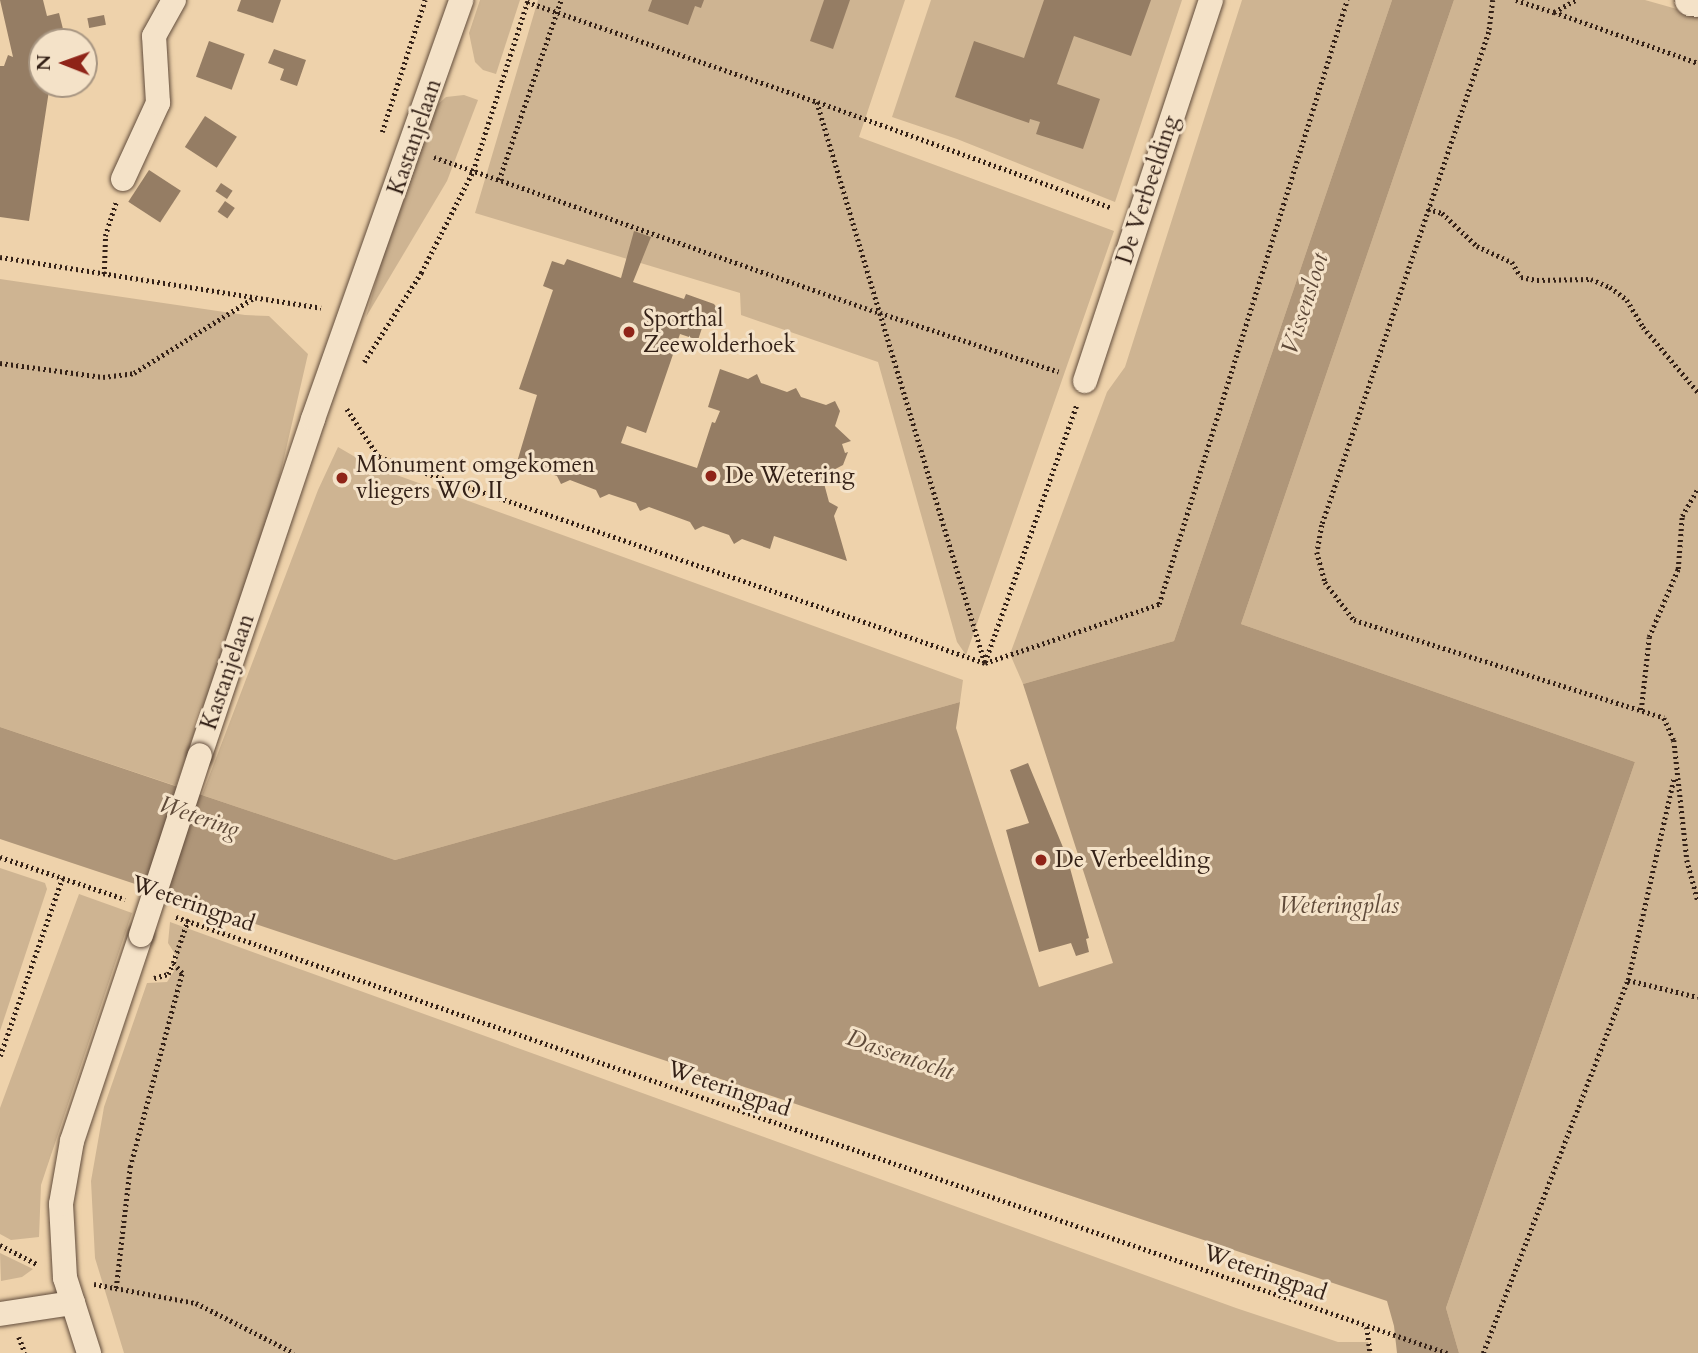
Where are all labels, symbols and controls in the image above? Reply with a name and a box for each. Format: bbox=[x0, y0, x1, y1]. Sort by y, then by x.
north arrow bbox=[28, 28, 98, 98]
text: N bbox=[31, 54, 57, 71]
street label: Kastanjelaan bbox=[382, 75, 448, 199]
street label: De Verbeelding bbox=[1111, 112, 1185, 268]
water label: Vissensloot bbox=[1275, 250, 1335, 358]
place label: Sporthal Zeewolderhoek bbox=[643, 305, 796, 359]
marker: Sporthal Zeewolderhoek bbox=[621, 324, 637, 340]
place label: Monument omgekomen vliegers WO II bbox=[356, 451, 595, 505]
place label: De Wetering bbox=[725, 462, 855, 490]
marker: De Wetering bbox=[703, 468, 719, 484]
marker: Monument omgekomen vliegers WO II bbox=[334, 470, 350, 486]
street label: Kastanjelaan bbox=[195, 610, 261, 734]
water label: Wetering bbox=[155, 790, 243, 844]
place label: De Verbeelding bbox=[1055, 846, 1210, 874]
marker: De Verbeelding bbox=[1033, 852, 1049, 868]
street label: Weteringpad bbox=[128, 870, 258, 938]
water label: Weteringplas bbox=[1279, 892, 1399, 920]
water label: Dassentocht bbox=[843, 1023, 957, 1087]
street label: Weteringpad bbox=[664, 1055, 794, 1123]
street label: Weteringpad bbox=[1200, 1239, 1330, 1307]

